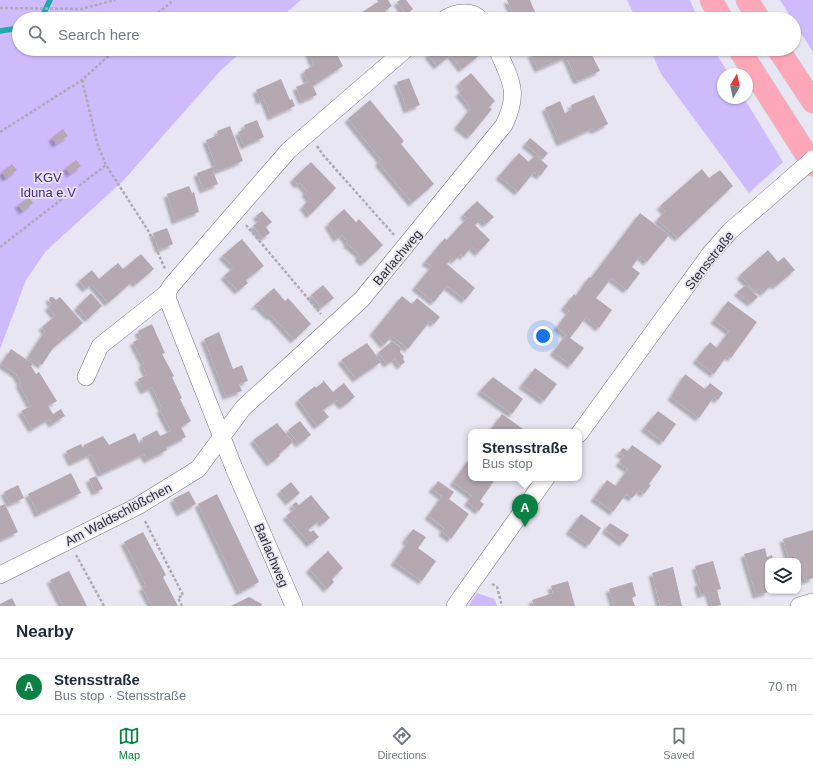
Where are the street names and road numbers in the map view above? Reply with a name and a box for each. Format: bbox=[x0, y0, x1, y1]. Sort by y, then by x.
street label: Barlachweg bbox=[370, 226, 425, 288]
street label: Stensstraße bbox=[682, 228, 737, 293]
street label: Am Waldschlößchen bbox=[62, 480, 174, 549]
street label: Barlachweg bbox=[251, 521, 292, 589]

